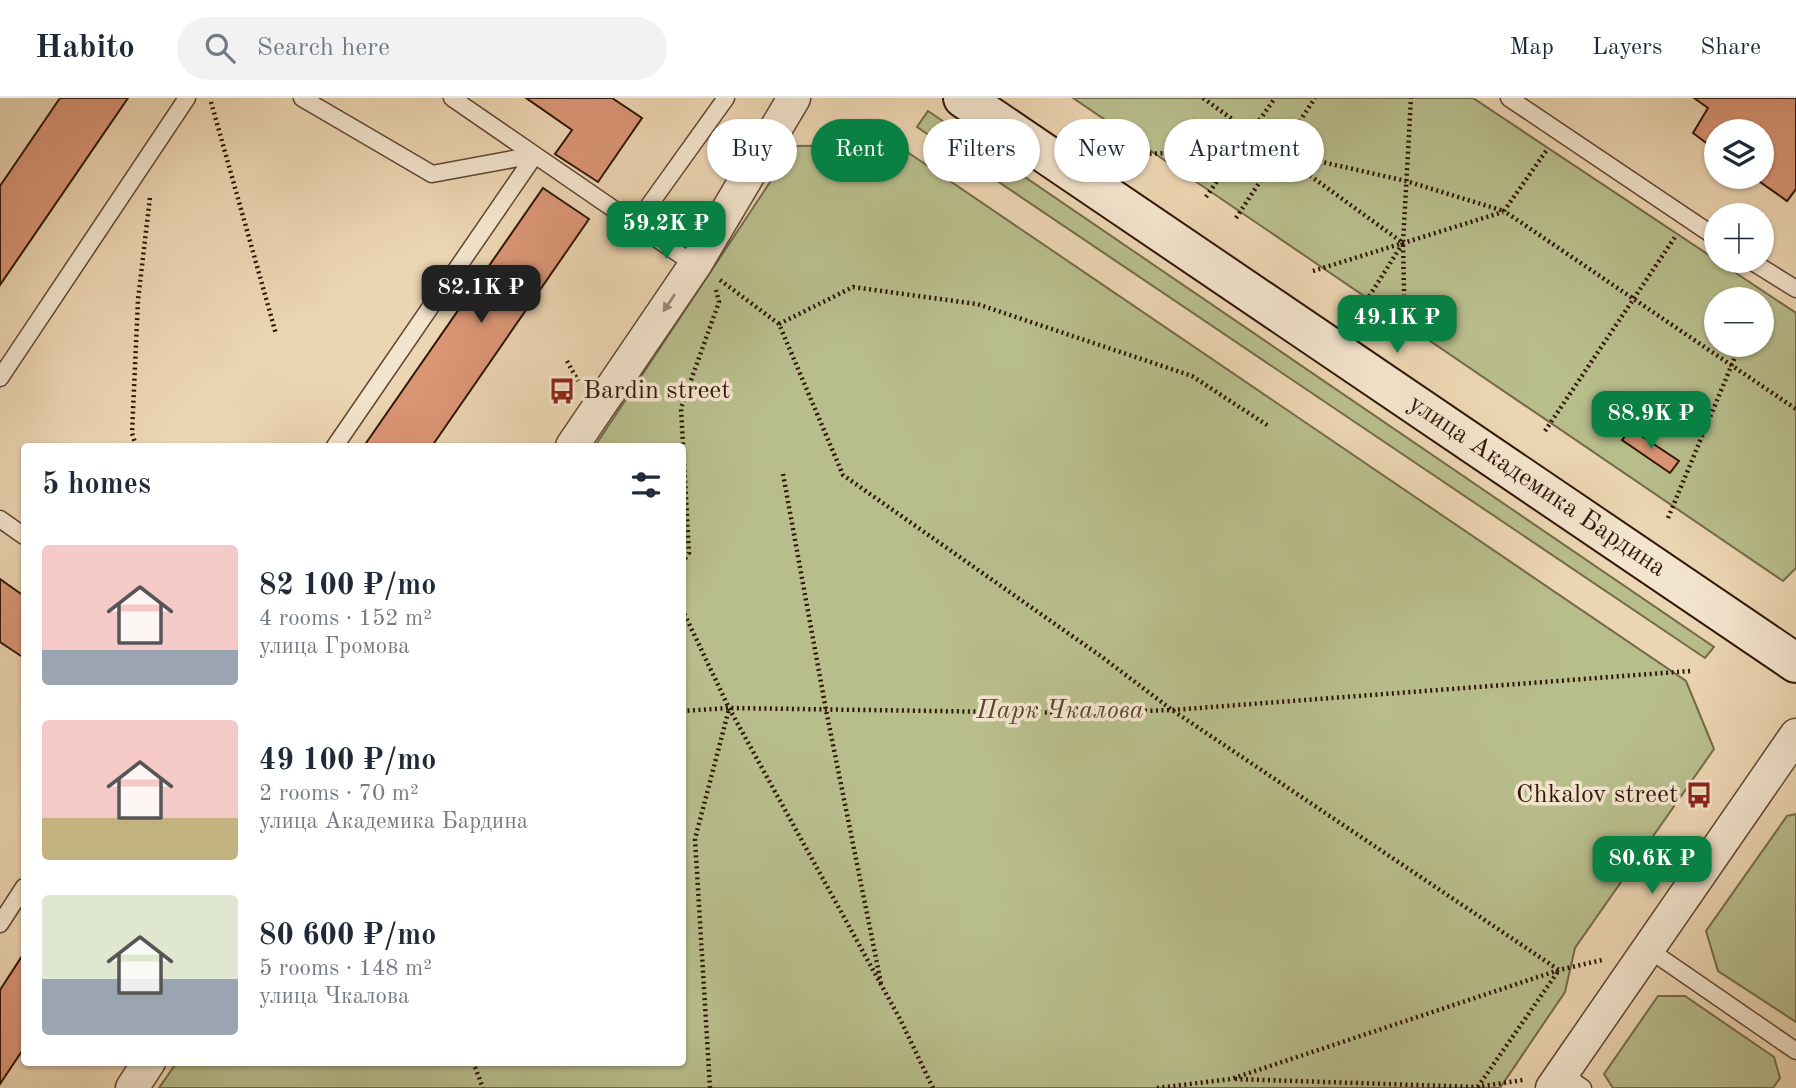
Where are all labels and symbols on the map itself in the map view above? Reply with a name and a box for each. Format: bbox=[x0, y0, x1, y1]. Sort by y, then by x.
pin: 59.2K ₽ bbox=[601, 202, 731, 261]
pin: 82.1K ₽ bbox=[416, 266, 546, 325]
one-way arrow bbox=[662, 294, 676, 312]
pin: 49.1K ₽ bbox=[1332, 296, 1462, 355]
bus stop icon: Bardin street bbox=[547, 376, 577, 406]
place label: Bardin street bbox=[583, 378, 730, 404]
street label: улица Академика Бардина bbox=[1404, 390, 1670, 582]
pin: 88.9K ₽ bbox=[1586, 392, 1716, 451]
park label: Парк Чкалова bbox=[975, 698, 1144, 724]
bus stop icon: Chkalov street bbox=[1684, 780, 1714, 810]
place label: Chkalov street bbox=[1516, 782, 1678, 808]
pin: 80.6K ₽ bbox=[1587, 836, 1717, 896]

